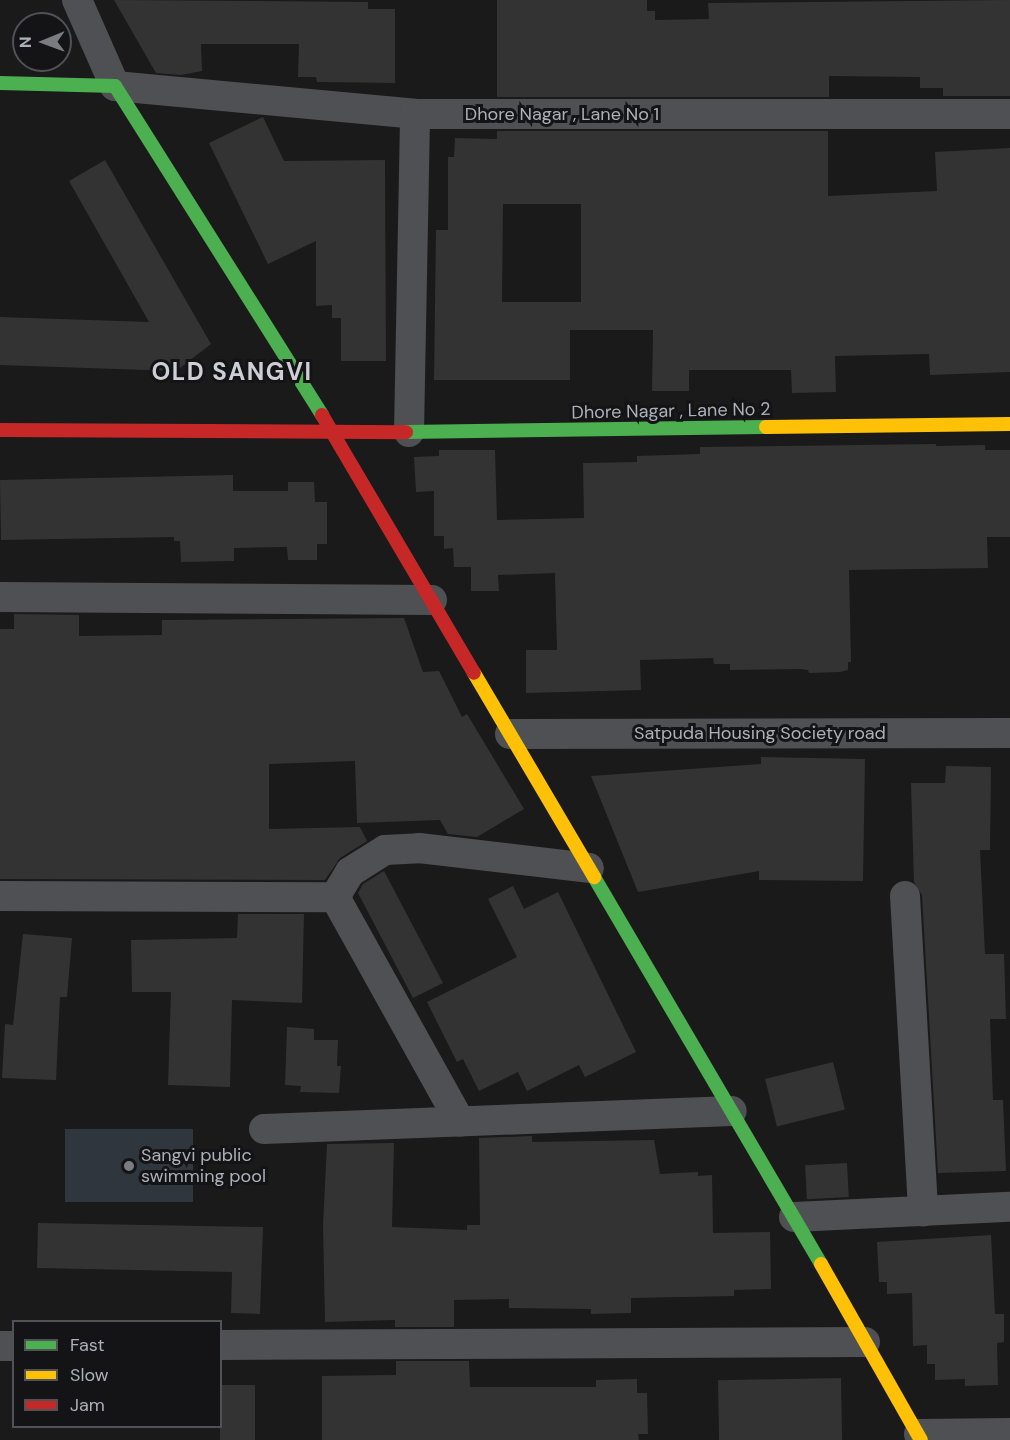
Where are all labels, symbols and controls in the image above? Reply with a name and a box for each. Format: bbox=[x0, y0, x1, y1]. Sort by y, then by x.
north arrow bbox=[12, 12, 72, 72]
text: N bbox=[15, 36, 36, 48]
street label: Dhore Nagar , Lane No 1 bbox=[465, 103, 659, 125]
district label: OLD SANGVI bbox=[152, 358, 312, 386]
street label: Dhore Nagar , Lane No 2 bbox=[571, 398, 771, 424]
street label: Satpuda Housing Society road bbox=[634, 722, 886, 744]
place label: Sangvi public swimming pool bbox=[141, 1145, 266, 1188]
marker: Sangvi public swimming pool bbox=[122, 1159, 136, 1173]
legend bbox=[12, 1320, 222, 1428]
text: Fast bbox=[70, 1333, 105, 1357]
text: Slow bbox=[70, 1363, 109, 1387]
text: Jam bbox=[70, 1393, 105, 1417]

